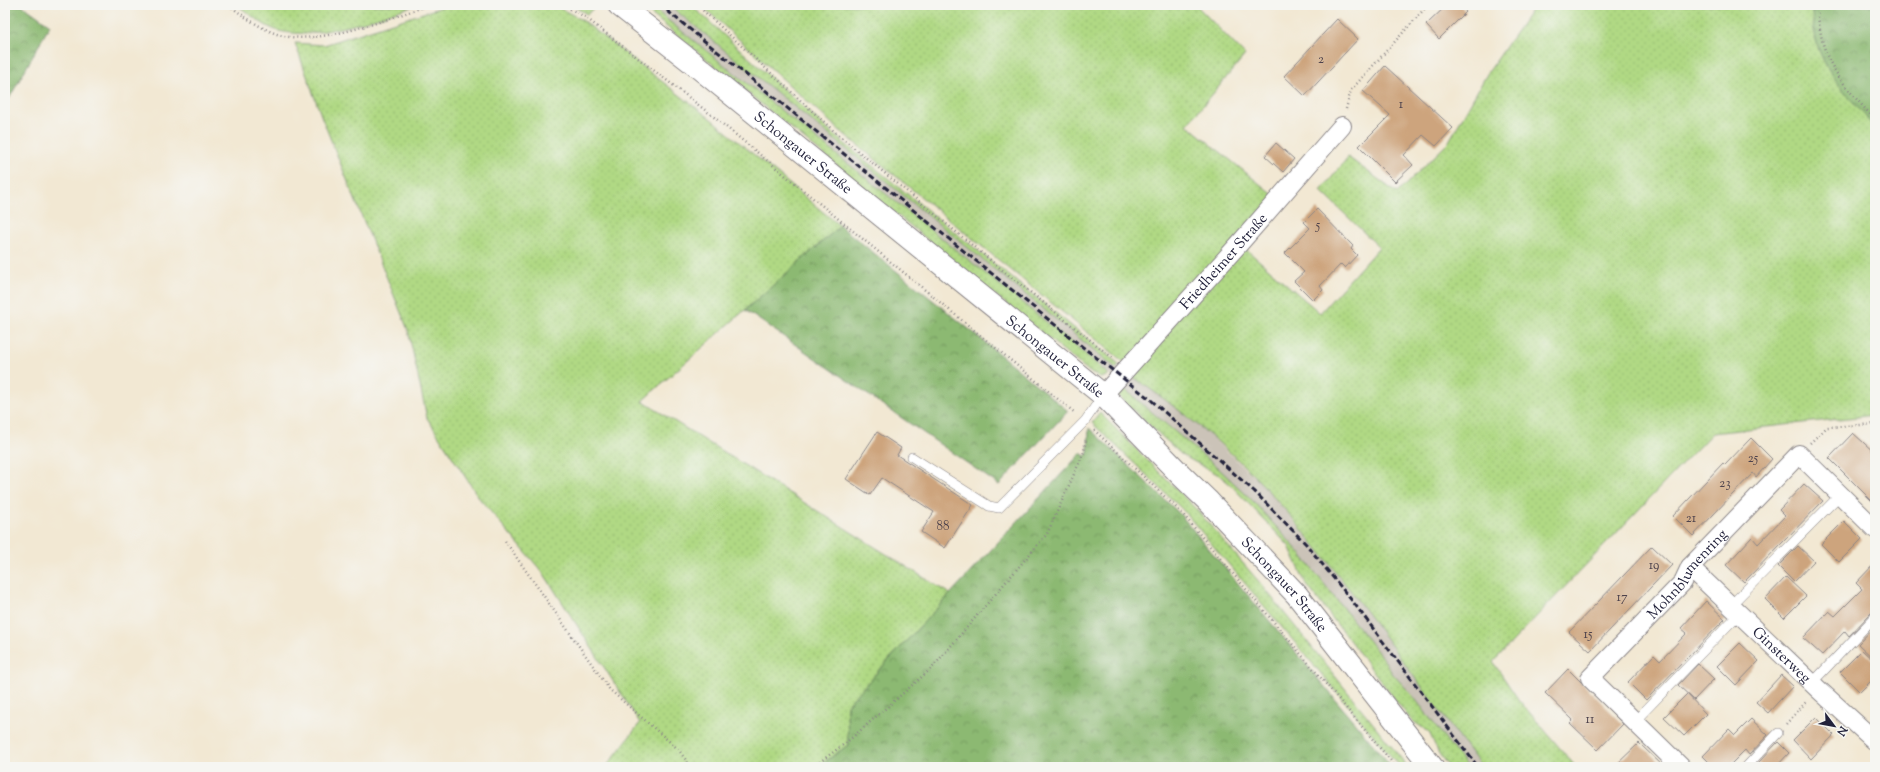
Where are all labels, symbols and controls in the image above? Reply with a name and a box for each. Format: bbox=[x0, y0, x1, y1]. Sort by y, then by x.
house number: 2 bbox=[1318, 51, 1324, 69]
house number: 1 bbox=[1399, 96, 1404, 114]
street label: Schongauer Straße bbox=[749, 107, 856, 200]
street label: Friedheimer Straße bbox=[1176, 209, 1273, 315]
house number: 5 bbox=[1315, 217, 1321, 235]
street label: Schongauer Straße bbox=[1000, 311, 1108, 404]
house number: 25 bbox=[1748, 450, 1759, 468]
house number: 23 bbox=[1719, 475, 1731, 493]
house number: 21 bbox=[1686, 510, 1697, 528]
house number: 88 bbox=[937, 518, 950, 536]
street label: Mohnblumenring bbox=[1643, 525, 1733, 625]
street label: Schongauer Straße bbox=[1235, 533, 1332, 637]
house number: 19 bbox=[1649, 557, 1659, 575]
house number: 17 bbox=[1617, 589, 1628, 607]
street label: Ginsterweg bbox=[1747, 622, 1815, 689]
house number: 15 bbox=[1584, 626, 1593, 644]
north arrow bbox=[1814, 706, 1854, 746]
house number: 11 bbox=[1586, 711, 1595, 729]
text: N bbox=[1832, 722, 1851, 739]

